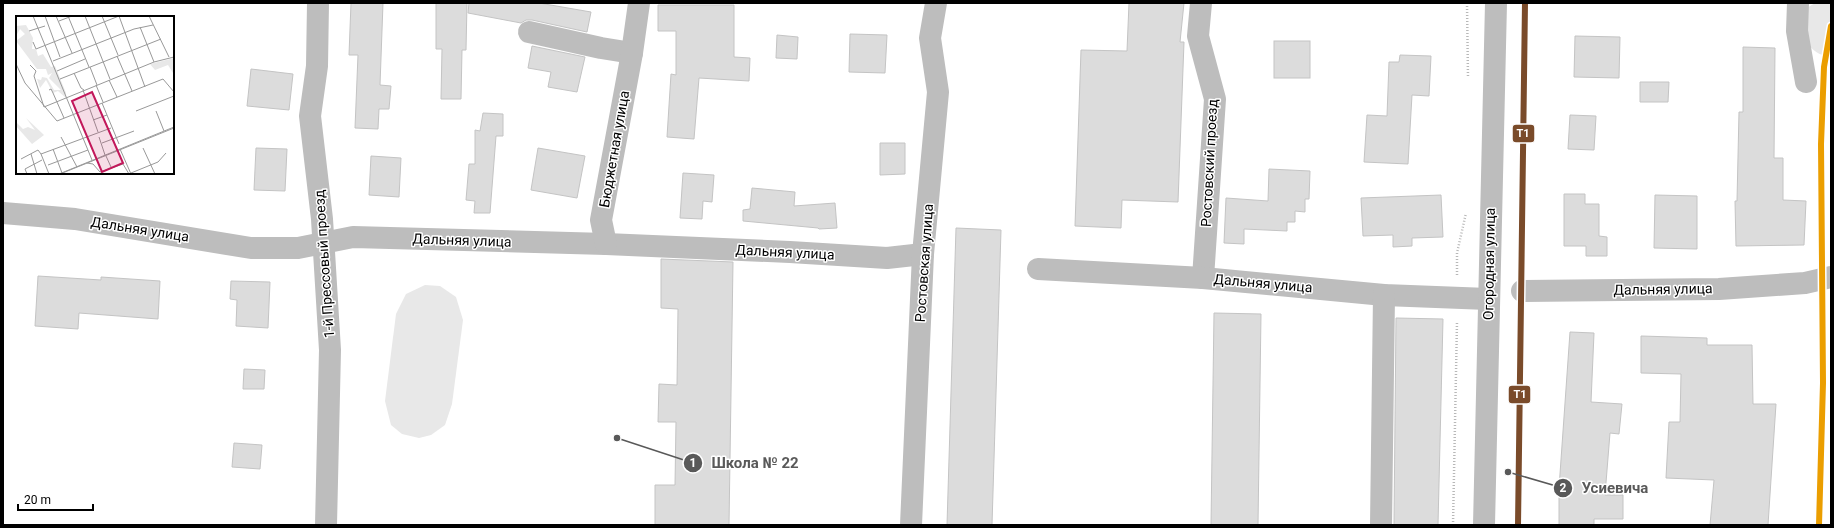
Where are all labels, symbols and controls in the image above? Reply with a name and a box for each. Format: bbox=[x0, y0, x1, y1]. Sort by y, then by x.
inset map bbox=[16, 16, 174, 174]
street label: Бюджетная улица bbox=[596, 89, 632, 209]
street label: Ростовский проезд bbox=[1198, 98, 1220, 227]
line badge: T1 bbox=[1512, 124, 1535, 143]
text: T1 bbox=[1516, 127, 1530, 140]
street label: 1-й Прессовый проезд bbox=[311, 189, 337, 339]
street label: Ростовская улица bbox=[912, 203, 936, 323]
street label: Огородная улица bbox=[1480, 208, 1498, 320]
street label: Дальняя улица bbox=[90, 213, 190, 245]
street label: Дальняя улица bbox=[412, 230, 512, 250]
street label: Дальняя улица bbox=[735, 241, 835, 263]
street label: Дальняя улица bbox=[1213, 271, 1313, 295]
street label: Дальняя улица bbox=[1613, 280, 1713, 298]
line badge: T1 bbox=[1508, 385, 1531, 404]
text: T1 bbox=[1513, 388, 1527, 401]
callout: Школа № 22 bbox=[683, 449, 806, 476]
text: Школа № 22 bbox=[711, 454, 799, 472]
text: 1 bbox=[690, 456, 696, 470]
callout: Усиевича bbox=[1553, 475, 1656, 502]
text: Усиевича bbox=[1582, 479, 1648, 497]
text: 2 bbox=[1560, 481, 1567, 495]
scale bar bbox=[18, 486, 93, 512]
text: 20 m bbox=[24, 493, 51, 507]

